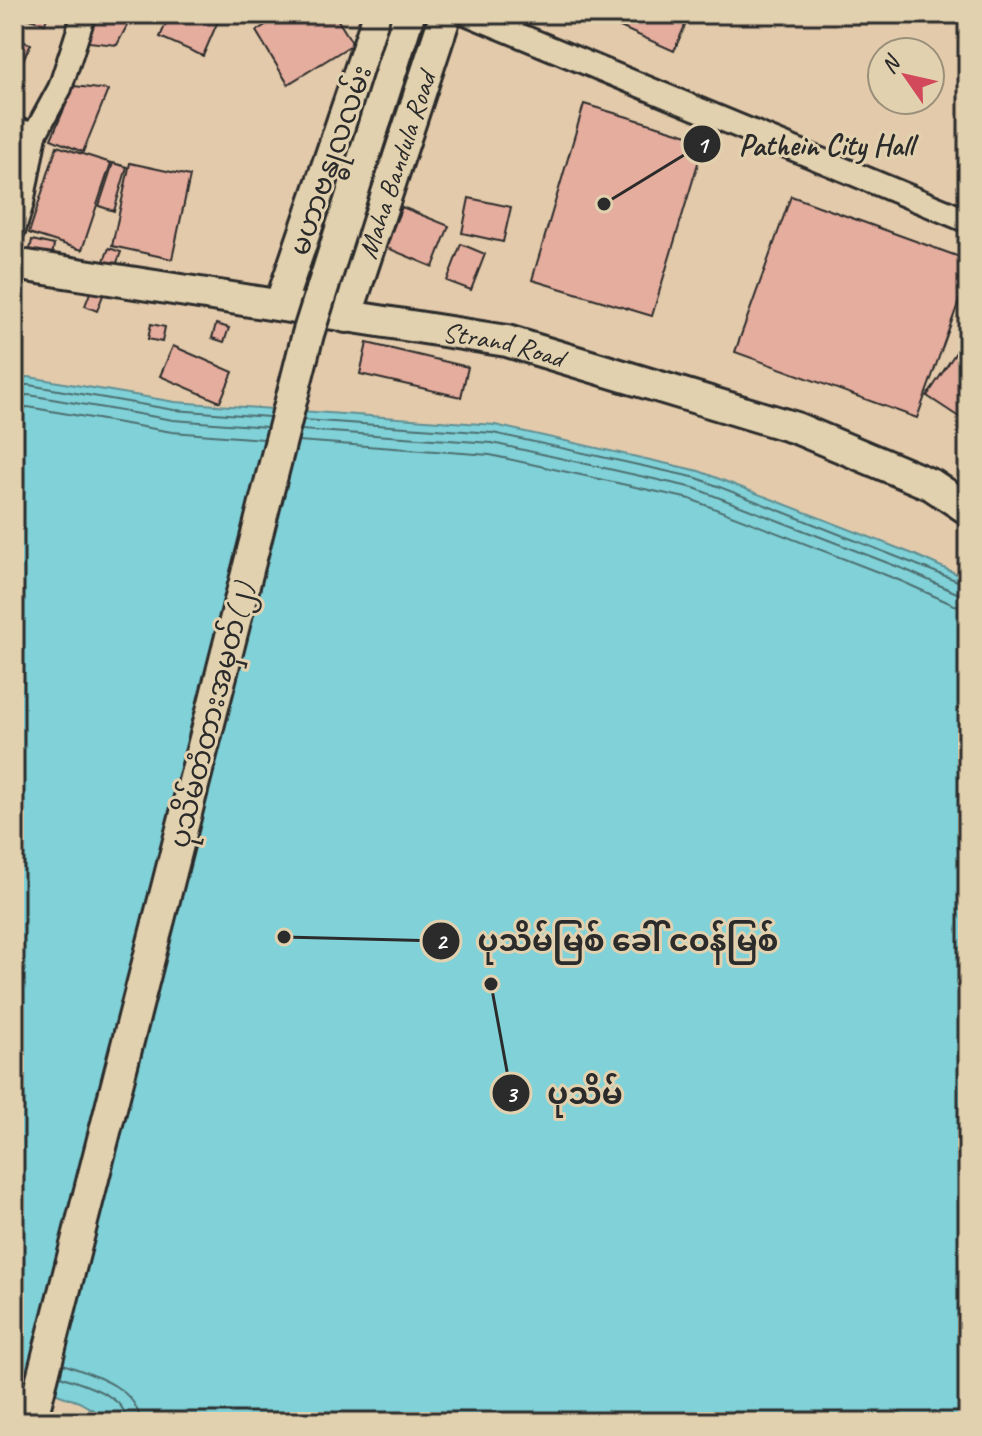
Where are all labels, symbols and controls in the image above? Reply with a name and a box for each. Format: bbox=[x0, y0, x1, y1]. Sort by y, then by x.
north arrow bbox=[866, 36, 946, 116]
text: N bbox=[875, 49, 908, 79]
street label: မဟာဗန္ဓုလလမ်း bbox=[281, 60, 385, 262]
street label: Maha Bandula Road bbox=[350, 64, 445, 263]
callout: Pathein City Hall bbox=[682, 117, 930, 171]
text: Pathein City Hall bbox=[739, 126, 919, 165]
text: 1 bbox=[697, 130, 711, 160]
street label: Strand Road bbox=[440, 314, 572, 376]
street label: ပုသိမ်တံတားအမှတ်(၂) bbox=[161, 577, 267, 853]
callout: ပုသိမ်မြစ် ခေါ် ငဝန်မြစ် bbox=[421, 914, 794, 968]
text: ပုသိမ်မြစ် ခေါ် ငဝန်မြစ် bbox=[478, 920, 778, 965]
text: 2 bbox=[436, 926, 449, 956]
callout: ပုသိမ် bbox=[491, 1066, 639, 1120]
text: ပုသိမ် bbox=[547, 1073, 623, 1118]
text: 3 bbox=[506, 1079, 519, 1109]

